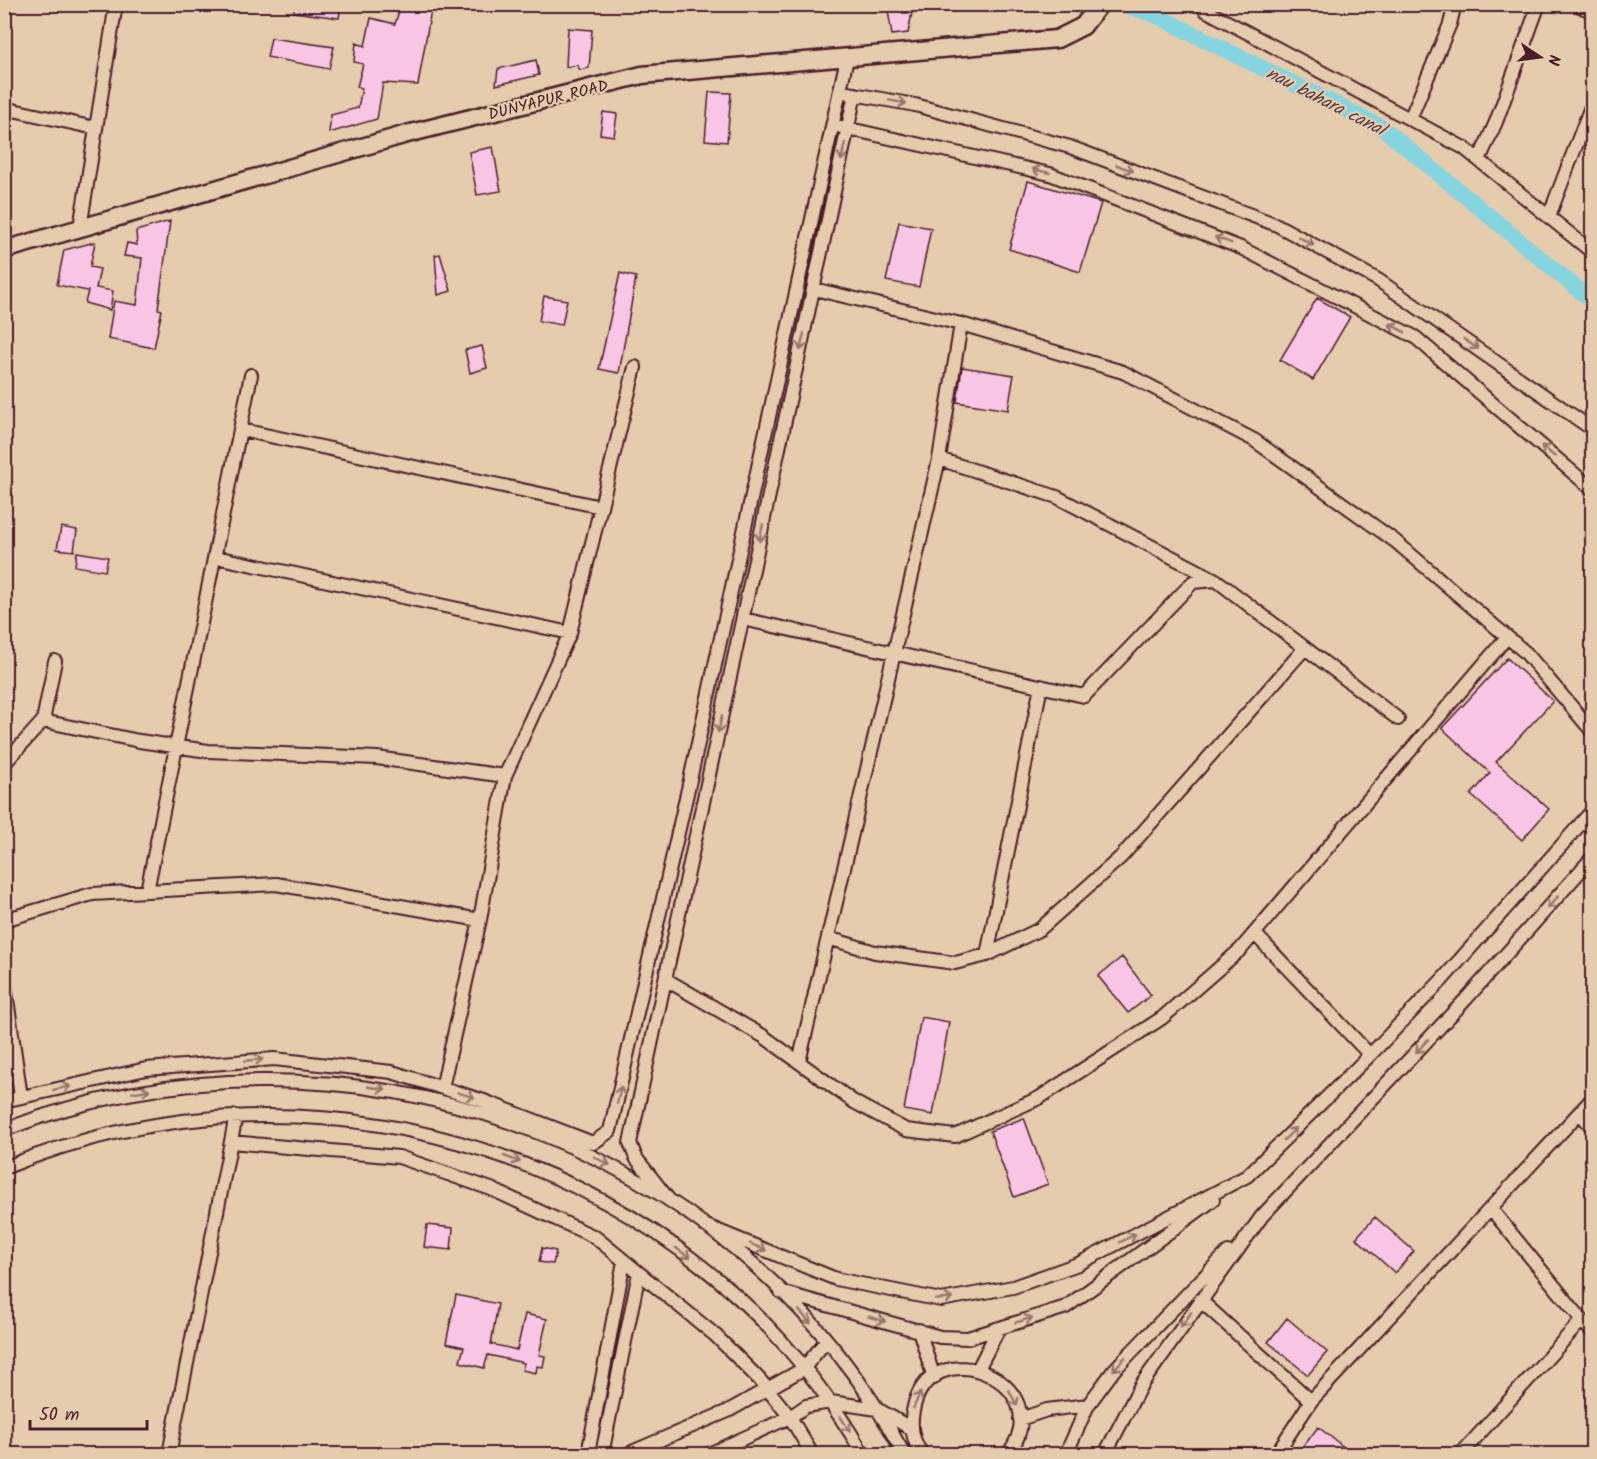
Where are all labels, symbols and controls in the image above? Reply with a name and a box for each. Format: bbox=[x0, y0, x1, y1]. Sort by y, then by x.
north arrow bbox=[1510, 27, 1570, 87]
text: N bbox=[1540, 52, 1566, 68]
water label: nau bahara canal bbox=[1261, 60, 1393, 146]
street label: DUNYAPUR ROAD bbox=[486, 73, 611, 127]
one-way arrow bbox=[888, 97, 907, 108]
one-way arrow bbox=[837, 141, 848, 161]
one-way arrow bbox=[1116, 163, 1134, 174]
one-way arrow bbox=[1031, 165, 1050, 177]
one-way arrow bbox=[1214, 234, 1233, 245]
one-way arrow bbox=[1297, 235, 1314, 247]
one-way arrow bbox=[1389, 322, 1406, 334]
one-way arrow bbox=[796, 332, 807, 352]
one-way arrow bbox=[1463, 338, 1479, 350]
one-way arrow bbox=[1541, 444, 1556, 458]
one-way arrow bbox=[755, 523, 766, 542]
one-way arrow bbox=[714, 713, 725, 733]
one-way arrow bbox=[1546, 894, 1560, 909]
one-way arrow bbox=[1415, 1038, 1429, 1053]
one-way arrow bbox=[244, 1054, 263, 1065]
one-way arrow bbox=[51, 1082, 71, 1093]
one-way arrow bbox=[367, 1083, 387, 1094]
one-way arrow bbox=[131, 1085, 151, 1096]
one-way arrow bbox=[613, 1085, 625, 1104]
one-way arrow bbox=[456, 1090, 475, 1101]
one-way arrow bbox=[1283, 1126, 1298, 1141]
one-way arrow bbox=[503, 1155, 521, 1166]
one-way arrow bbox=[592, 1156, 610, 1167]
one-way arrow bbox=[1119, 1232, 1136, 1244]
one-way arrow bbox=[748, 1242, 767, 1253]
one-way arrow bbox=[674, 1247, 690, 1259]
one-way arrow bbox=[934, 1293, 954, 1304]
one-way arrow bbox=[798, 1309, 812, 1324]
one-way arrow bbox=[1179, 1312, 1192, 1329]
one-way arrow bbox=[867, 1313, 886, 1325]
one-way arrow bbox=[1014, 1314, 1033, 1325]
one-way arrow bbox=[1112, 1356, 1126, 1371]
one-way arrow bbox=[1008, 1388, 1019, 1406]
one-way arrow bbox=[912, 1391, 924, 1409]
scale bar bbox=[30, 1393, 147, 1431]
text: 50 m bbox=[39, 1401, 79, 1430]
one-way arrow bbox=[839, 1415, 851, 1432]

